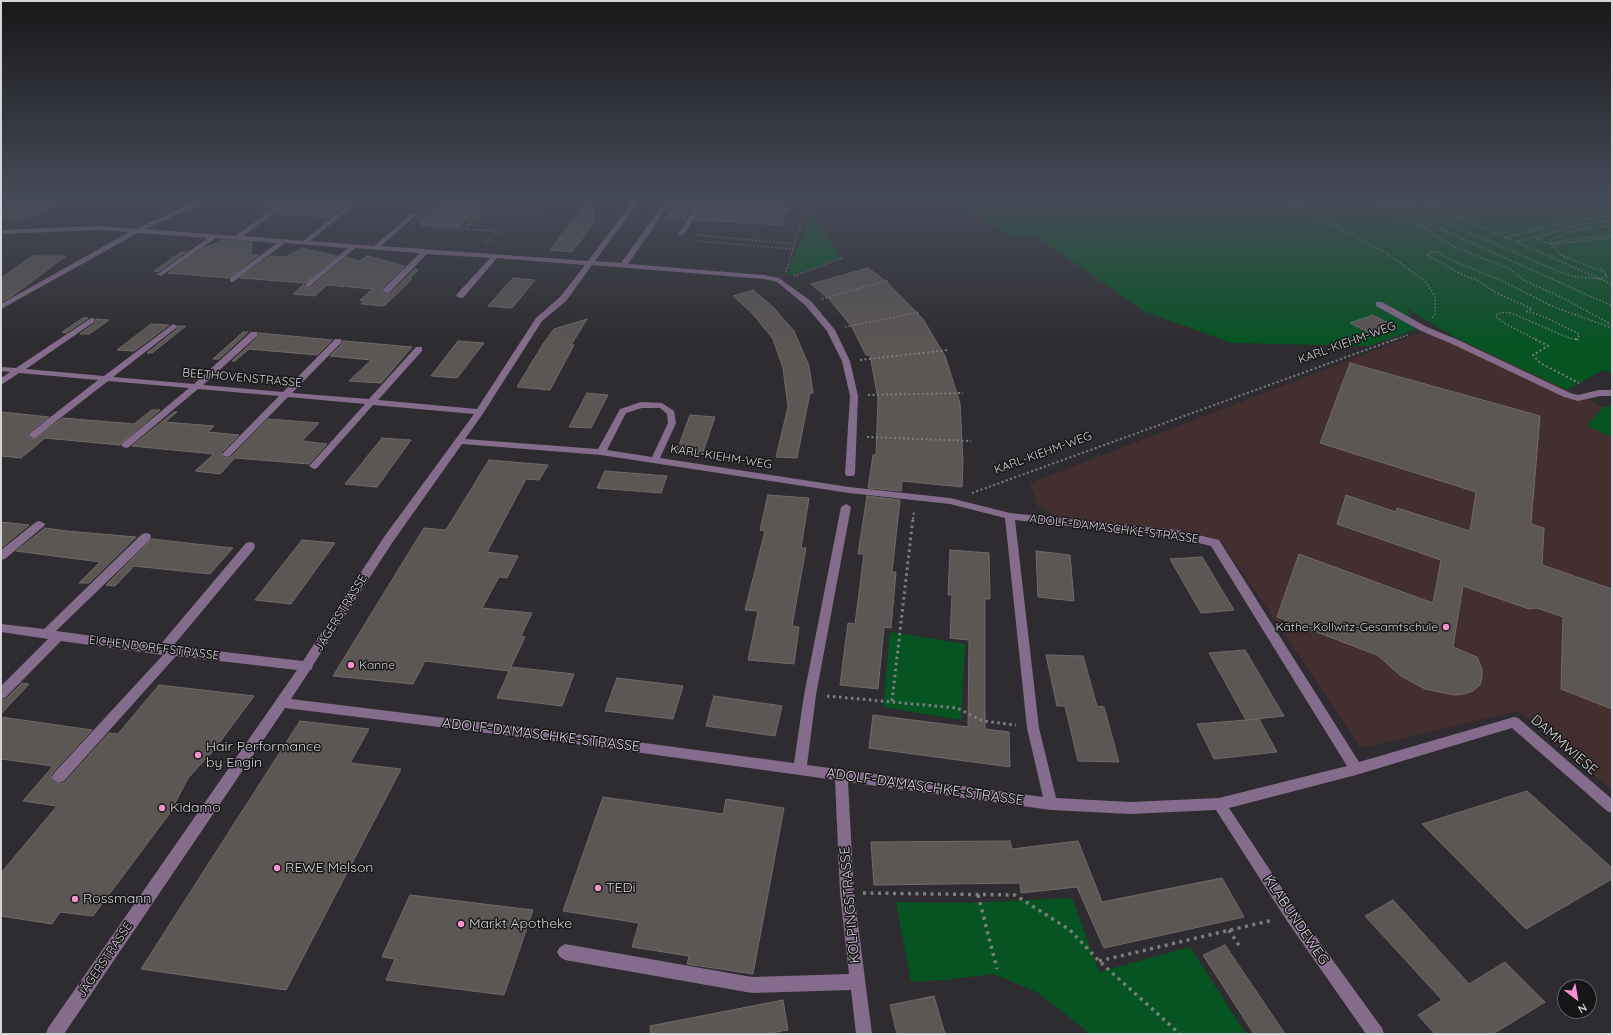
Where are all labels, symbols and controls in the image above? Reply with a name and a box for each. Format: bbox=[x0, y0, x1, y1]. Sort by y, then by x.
street label: KARL-KIEHM-WEG bbox=[1296, 319, 1398, 367]
street label: BEETHOVENSTRASSE bbox=[182, 366, 302, 390]
street label: KARL-KIEHM-WEG bbox=[992, 429, 1094, 477]
street label: KARL-KIEHM-WEG bbox=[669, 442, 773, 472]
street label: ADOLF-DAMASCHKE-STRASSE bbox=[1029, 511, 1199, 547]
street label: JÄGERSTRASSE bbox=[312, 572, 370, 654]
place label: Käthe-Kollwitz-Gesamtschule bbox=[1275, 620, 1438, 634]
marker: Käthe-Kollwitz-Gesamtschule bbox=[1441, 622, 1451, 632]
street label: EICHENDORFFSTRASSE bbox=[88, 633, 220, 663]
place label: Kanne bbox=[359, 658, 395, 672]
marker: Kanne bbox=[346, 660, 356, 670]
street label: DAMMWIESE bbox=[1527, 711, 1601, 779]
street label: ADOLF-DAMASCHKE-STRASSE bbox=[441, 715, 641, 755]
place label: Hair Performance by Engin bbox=[206, 739, 321, 772]
marker: Hair Performance by Engin bbox=[193, 750, 203, 760]
street label: ADOLF-DAMASCHKE-STRASSE bbox=[825, 765, 1025, 809]
place label: Kidamo bbox=[170, 800, 221, 816]
marker: Kidamo bbox=[157, 803, 167, 813]
street label: KOLPINGSTRASSE bbox=[837, 846, 863, 964]
place label: REWE Melson bbox=[285, 860, 373, 876]
marker: REWE Melson bbox=[272, 863, 282, 873]
street label: KLABUNDEWEG bbox=[1260, 872, 1332, 968]
place label: TEDi bbox=[606, 880, 635, 896]
marker: TEDi bbox=[593, 883, 603, 893]
place label: Rossmann bbox=[83, 891, 151, 907]
marker: Rossmann bbox=[70, 894, 80, 904]
place label: Markt Apotheke bbox=[469, 916, 572, 932]
marker: Markt Apotheke bbox=[456, 919, 466, 929]
street label: JÄGERSTRASSE bbox=[74, 920, 136, 1000]
north arrow bbox=[1557, 979, 1597, 1019]
text: N bbox=[1576, 1000, 1590, 1017]

